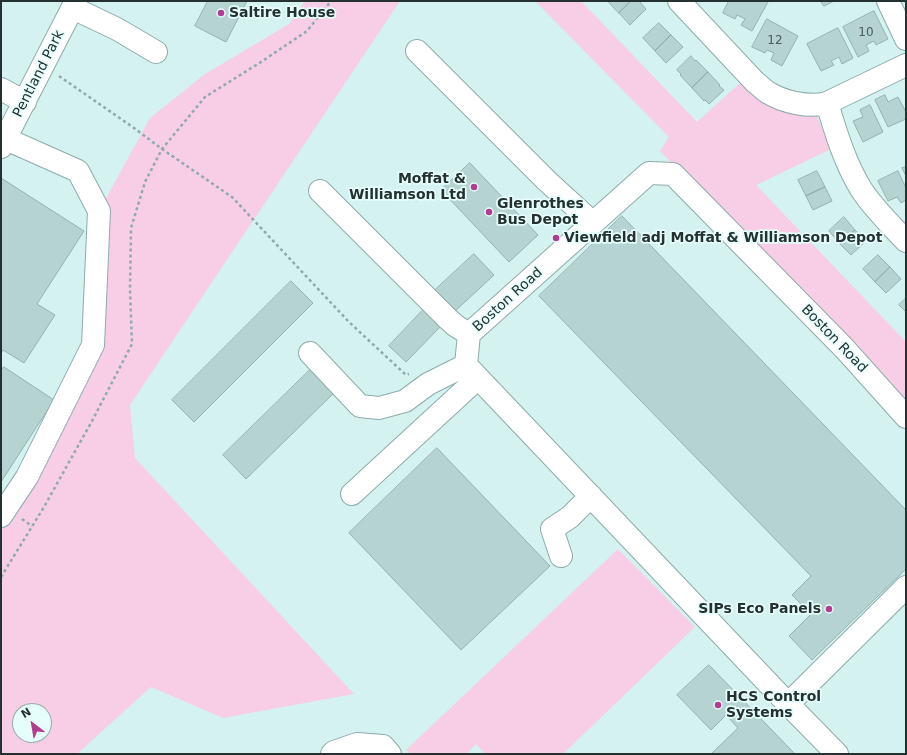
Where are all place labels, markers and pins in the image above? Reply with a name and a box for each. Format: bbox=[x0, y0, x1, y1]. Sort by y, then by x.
place label: Saltire House bbox=[229, 5, 335, 21]
marker: Saltire House bbox=[216, 8, 226, 18]
place label: Moffat & Williamson Ltd bbox=[349, 171, 466, 204]
marker: Moffat & Williamson Ltd bbox=[469, 182, 479, 192]
place label: Glenrothes Bus Depot bbox=[497, 196, 584, 228]
marker: Glenrothes Bus Depot bbox=[484, 207, 494, 217]
place label: Viewfield adj Moffat & Williamson Depot bbox=[564, 230, 882, 246]
marker: Viewfield adj Moffat & Williamson Depot bbox=[551, 233, 561, 243]
place label: SIPs Eco Panels bbox=[698, 601, 821, 617]
marker: SIPs Eco Panels bbox=[824, 604, 834, 614]
place label: HCS Control Systems bbox=[726, 689, 821, 722]
marker: HCS Control Systems bbox=[713, 700, 723, 710]

